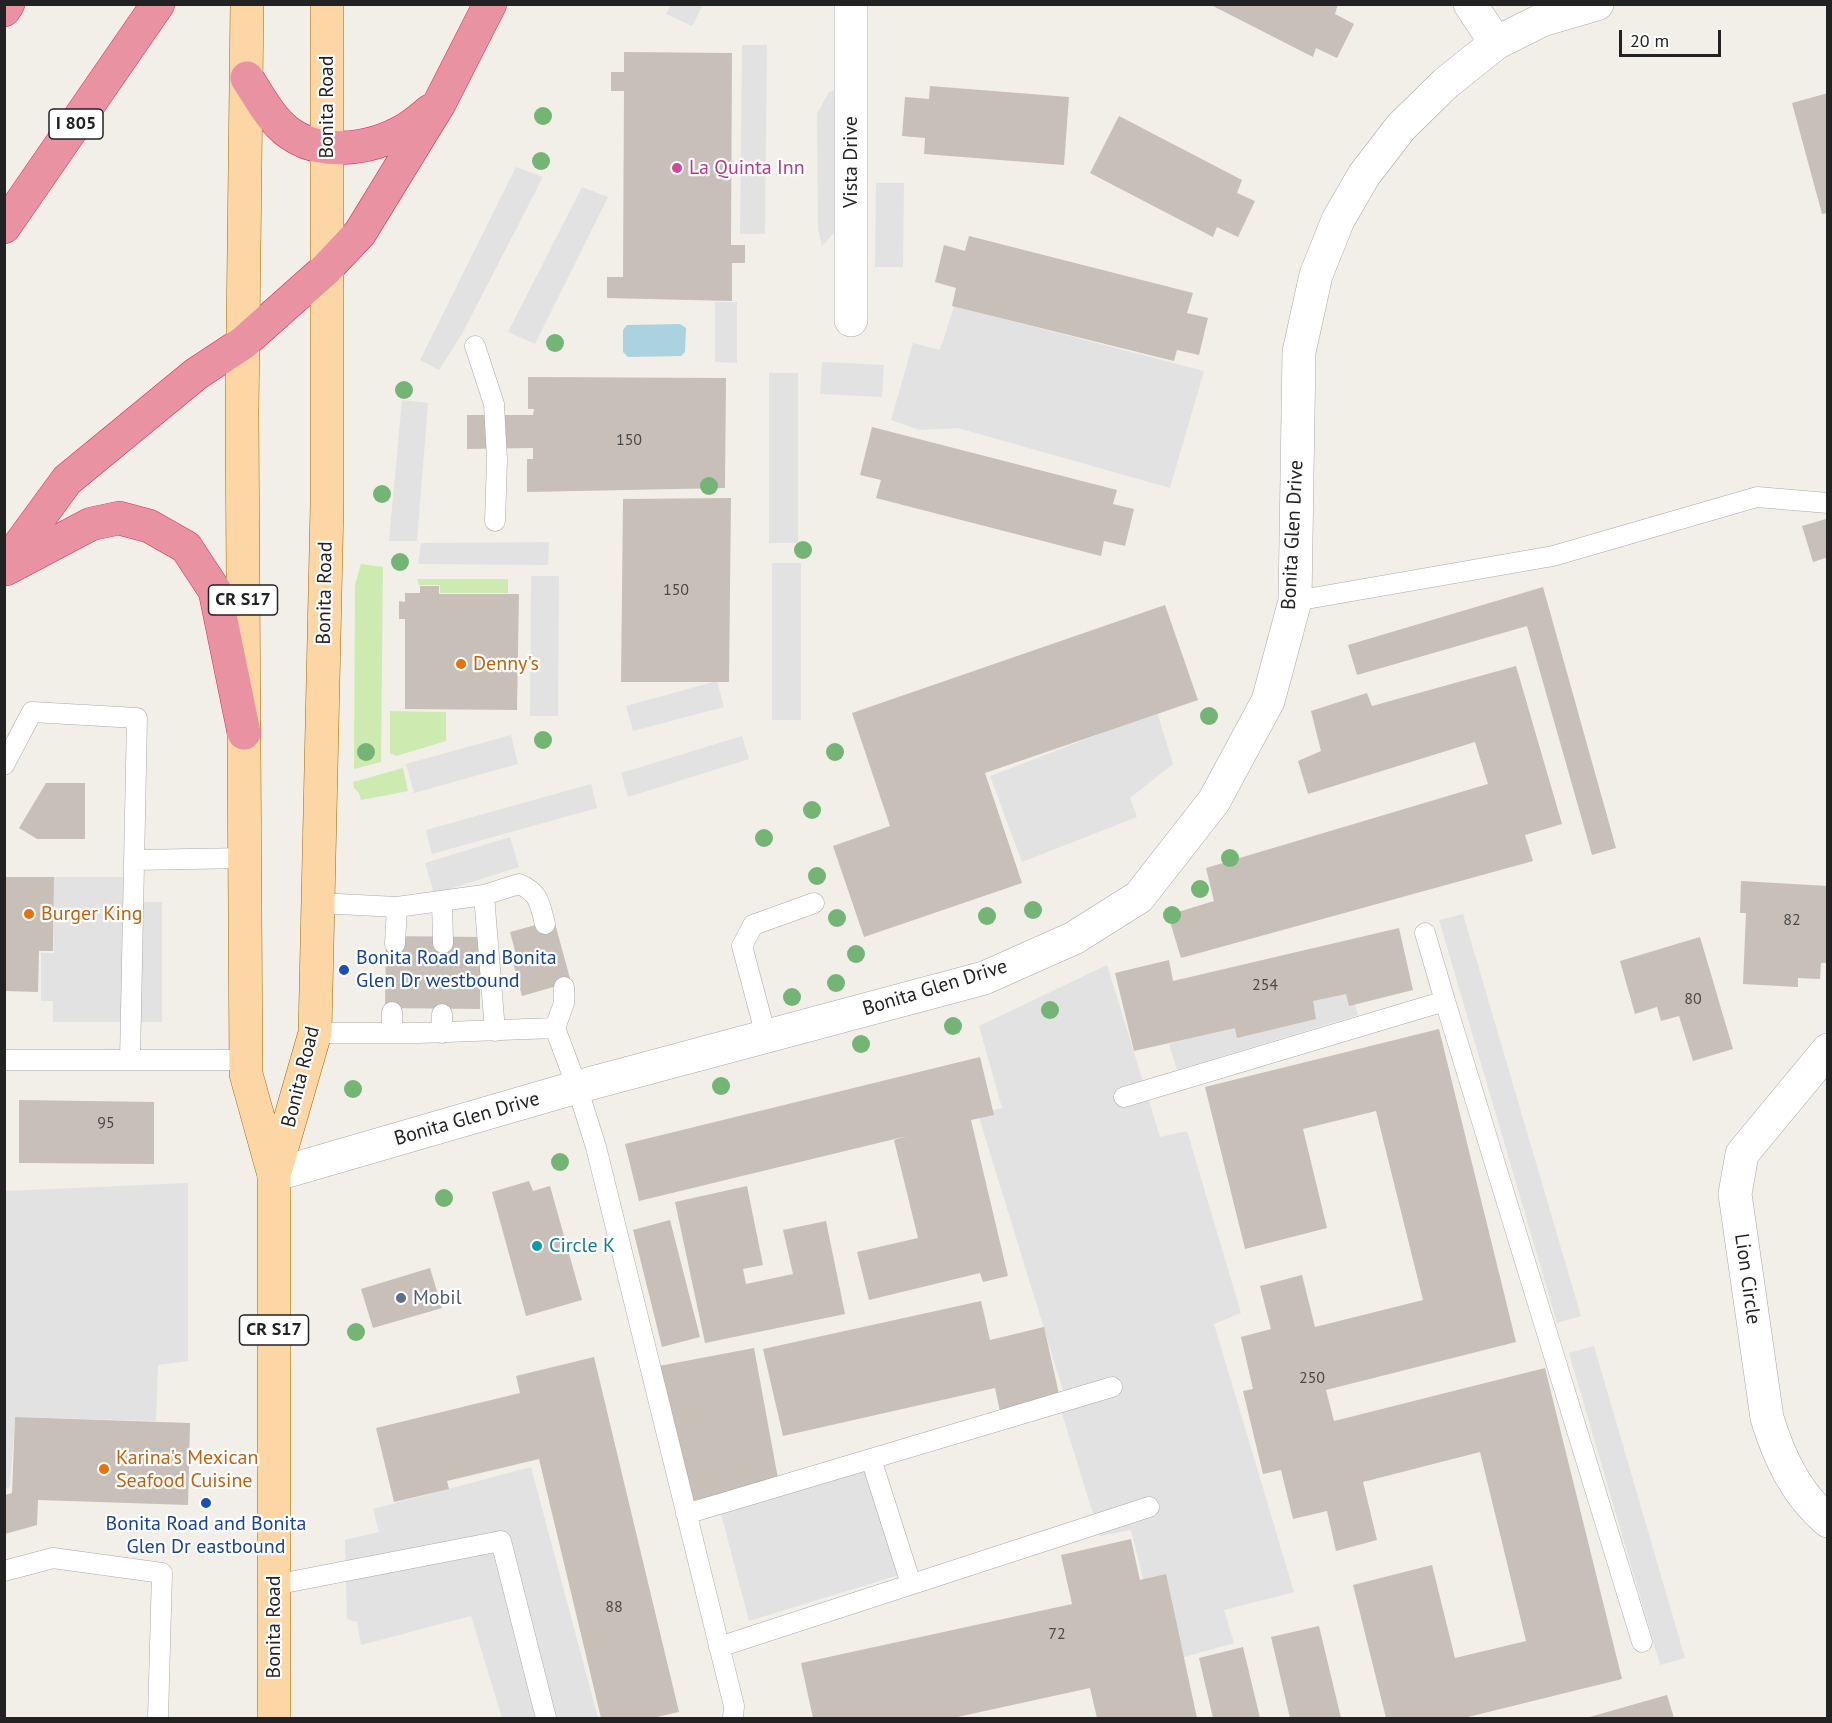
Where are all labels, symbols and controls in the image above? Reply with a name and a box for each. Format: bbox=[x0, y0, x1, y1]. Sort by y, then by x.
scale bar bbox=[1622, 18, 1724, 56]
text: 20 m bbox=[1630, 29, 1669, 52]
street label: Bonita Road bbox=[315, 55, 339, 159]
road number: I 805 bbox=[49, 109, 103, 139]
street label: Vista Drive bbox=[839, 116, 863, 208]
place label: La Quinta Inn bbox=[689, 156, 805, 180]
marker: La Quinta Inn bbox=[670, 161, 684, 175]
house number: 150 bbox=[616, 430, 642, 450]
street label: Bonita Glen Drive bbox=[1277, 459, 1309, 611]
street label: Bonita Road bbox=[312, 541, 338, 645]
house number: 150 bbox=[663, 580, 689, 600]
road number: CR S17 bbox=[208, 585, 278, 615]
place label: Denny's bbox=[473, 652, 539, 676]
marker: Denny's bbox=[454, 657, 468, 671]
place label: Burger King bbox=[41, 902, 143, 926]
marker: Burger King bbox=[22, 907, 36, 921]
house number: 82 bbox=[1783, 910, 1801, 930]
place label: Bonita Road and Bonita Glen Dr westbound bbox=[356, 946, 557, 993]
street label: Bonita Glen Drive bbox=[860, 955, 1010, 1021]
marker: Bonita Road and Bonita Glen Dr westbound bbox=[337, 963, 351, 977]
house number: 254 bbox=[1252, 975, 1278, 995]
house number: 80 bbox=[1684, 989, 1702, 1009]
street label: Bonita Road bbox=[277, 1024, 325, 1130]
street label: Bonita Glen Drive bbox=[392, 1087, 542, 1151]
house number: 95 bbox=[97, 1113, 115, 1133]
street label: Lion Circle bbox=[1729, 1232, 1765, 1326]
place label: Circle K bbox=[549, 1234, 615, 1258]
marker: Circle K bbox=[530, 1239, 544, 1253]
place label: Mobil bbox=[413, 1286, 462, 1310]
marker: Mobil bbox=[394, 1291, 408, 1305]
road number: CR S17 bbox=[240, 1315, 308, 1345]
house number: 250 bbox=[1299, 1368, 1325, 1388]
place label: Karina's Mexican Seafood Cuisine bbox=[116, 1446, 258, 1493]
marker: Karina's Mexican Seafood Cuisine bbox=[97, 1462, 111, 1476]
marker: Bonita Road and Bonita Glen Dr eastbound bbox=[199, 1496, 213, 1510]
place label: Bonita Road and Bonita Glen Dr eastbound bbox=[106, 1512, 306, 1559]
street label: Bonita Road bbox=[262, 1575, 286, 1679]
house number: 88 bbox=[605, 1597, 623, 1617]
house number: 72 bbox=[1048, 1624, 1066, 1644]

